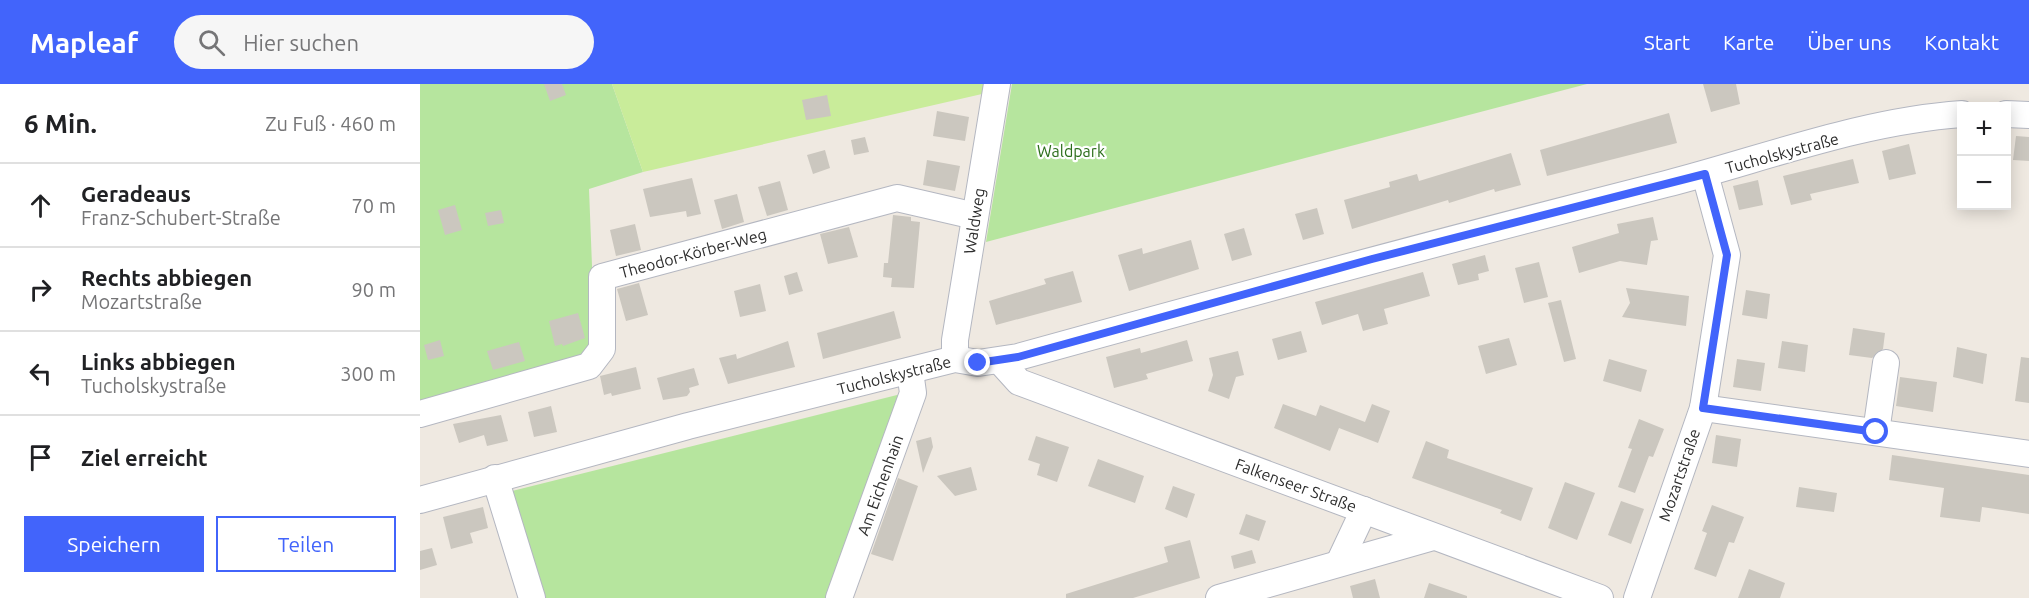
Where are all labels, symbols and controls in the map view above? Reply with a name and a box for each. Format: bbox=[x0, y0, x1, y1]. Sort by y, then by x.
search box bbox=[174, 15, 594, 69]
icon: search bbox=[195, 26, 228, 59]
text: Mapleaf bbox=[30, 27, 138, 58]
text: Hier suchen bbox=[243, 30, 359, 55]
text: Start bbox=[1644, 30, 1690, 54]
text: Karte bbox=[1723, 30, 1774, 54]
text: Über uns bbox=[1807, 30, 1891, 54]
text: Kontakt bbox=[1924, 30, 1999, 54]
map controls bbox=[1957, 102, 2011, 210]
button: + bbox=[1957, 102, 2011, 156]
text: 6 Min. bbox=[24, 109, 97, 138]
text: Zu Fuß · 460 m bbox=[265, 112, 396, 135]
street label: Tucholskystraße bbox=[1723, 129, 1841, 177]
park label: Waldpark bbox=[1037, 142, 1105, 160]
button: − bbox=[1957, 156, 2011, 210]
text: Geradeaus bbox=[81, 181, 191, 206]
street label: Waldweg bbox=[960, 187, 988, 255]
icon: ahead bbox=[24, 189, 57, 222]
text: 70 m bbox=[352, 194, 396, 217]
text: Franz-Schubert-Straße bbox=[81, 206, 281, 229]
street label: Theodor-Körber-Weg bbox=[618, 225, 768, 281]
text: Rechts abbiegen bbox=[81, 265, 252, 290]
icon: right bbox=[24, 273, 57, 306]
text: 90 m bbox=[352, 278, 396, 301]
text: Mozartstraße bbox=[81, 290, 202, 313]
text: Links abbiegen bbox=[81, 349, 236, 374]
route end bbox=[964, 349, 990, 375]
street label: Tucholskystraße bbox=[835, 352, 953, 398]
icon: left bbox=[24, 357, 57, 390]
text: 300 m bbox=[340, 362, 396, 385]
text: Tucholskystraße bbox=[81, 374, 227, 397]
route start bbox=[1862, 418, 1888, 444]
street label: Mozartstraße bbox=[1655, 426, 1703, 524]
street label: Am Eichenhain bbox=[853, 432, 907, 538]
icon: arrive bbox=[24, 441, 57, 474]
text: Ziel erreicht bbox=[81, 445, 208, 470]
street label: Falkenseer Straße bbox=[1233, 455, 1359, 515]
button: Speichern bbox=[24, 516, 204, 572]
button: Teilen bbox=[216, 516, 396, 572]

